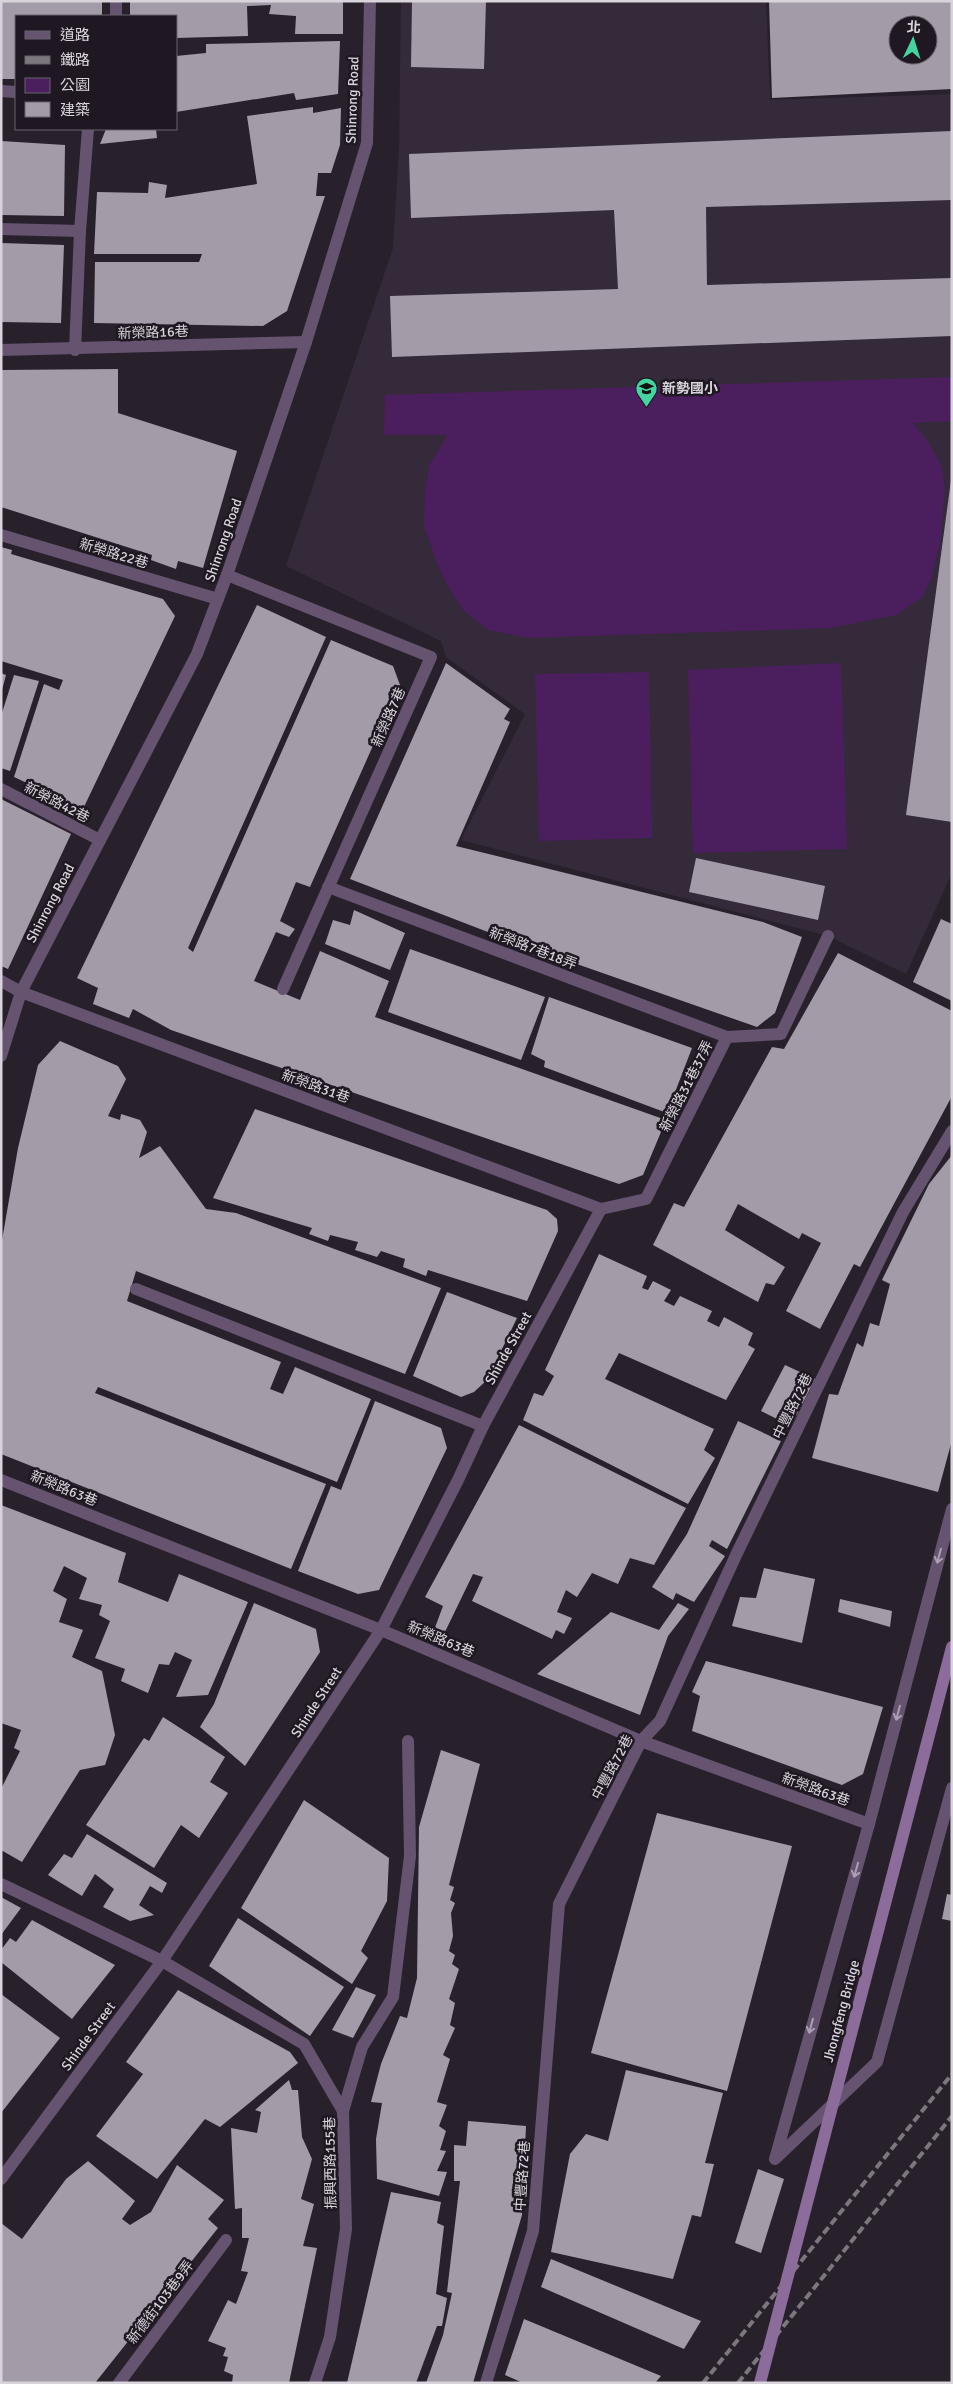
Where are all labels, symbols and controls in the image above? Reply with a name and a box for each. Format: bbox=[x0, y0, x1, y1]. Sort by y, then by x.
legend bbox=[15, 15, 178, 130]
north arrow bbox=[888, 15, 938, 65]
text: 北 bbox=[906, 19, 921, 36]
text: 道路 bbox=[60, 26, 90, 44]
text: 鐵路 bbox=[60, 51, 90, 69]
street label: Shinrong Road bbox=[342, 56, 363, 144]
text: 公園 bbox=[60, 76, 90, 94]
text: 建築 bbox=[60, 101, 90, 119]
street label: 新榮路16巷 bbox=[117, 323, 189, 342]
school or university icon: 新勢國小 bbox=[634, 376, 658, 407]
place label: 新勢國小 bbox=[662, 380, 718, 397]
street label: Shinrong Road bbox=[201, 496, 246, 584]
street label: 新榮路22巷 bbox=[77, 535, 150, 572]
street label: 新榮路7巷 bbox=[368, 685, 409, 750]
street label: 新榮路42巷 bbox=[21, 779, 92, 826]
street label: Shinrong Road bbox=[22, 861, 78, 946]
street label: 新榮路7巷18弄 bbox=[487, 924, 579, 973]
street label: 新榮路31巷37弄 bbox=[656, 1038, 717, 1135]
street label: 新榮路31巷 bbox=[280, 1066, 352, 1107]
street label: Shinde Street bbox=[481, 1309, 536, 1388]
street label: 中豐路72巷 bbox=[769, 1371, 816, 1442]
street label: 新榮路63巷 bbox=[28, 1467, 100, 1510]
one-way arrow bbox=[934, 1547, 944, 1563]
street label: 新榮路63巷 bbox=[405, 1618, 477, 1661]
street label: Shinde Street bbox=[287, 1664, 346, 1741]
one-way arrow bbox=[893, 1705, 902, 1721]
street label: 中豐路72巷 bbox=[588, 1732, 637, 1803]
street label: 新榮路63巷 bbox=[780, 1769, 852, 1810]
one-way arrow bbox=[850, 1861, 860, 1877]
street label: Jhongfeng Bridge bbox=[820, 1958, 863, 2064]
street label: Shinde Street bbox=[58, 1999, 119, 2074]
one-way arrow bbox=[806, 2018, 816, 2034]
street label: 振興西路155巷 bbox=[321, 2117, 340, 2209]
street label: 中豐路72巷 bbox=[512, 2140, 533, 2212]
street label: 新德街103巷9弄 bbox=[123, 2257, 197, 2347]

